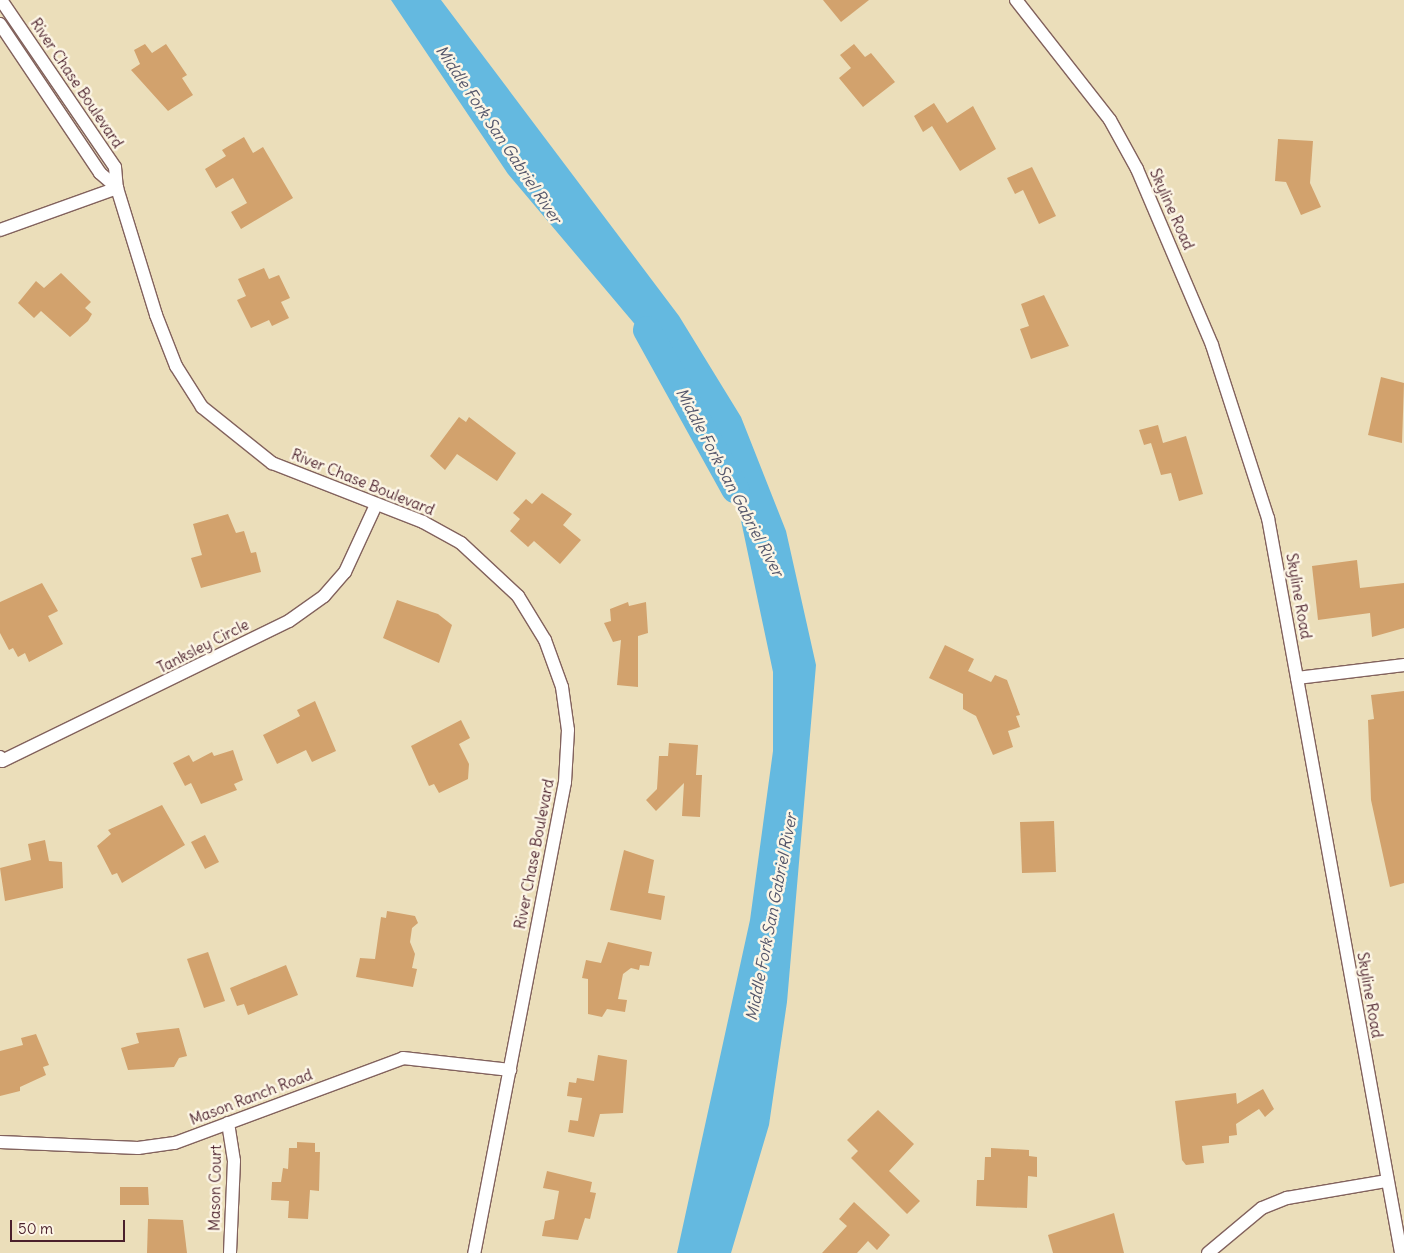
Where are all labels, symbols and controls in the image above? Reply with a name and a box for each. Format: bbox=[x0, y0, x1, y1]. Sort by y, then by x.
street label: River Chase Boulevard bbox=[27, 15, 127, 151]
water label: Middle Fork San Gabriel River bbox=[432, 41, 566, 227]
street label: Skyline Road bbox=[1146, 166, 1198, 252]
water label: Middle Fork San Gabriel River bbox=[672, 385, 788, 579]
street label: River Chase Boulevard bbox=[289, 445, 437, 519]
street label: Skyline Road bbox=[1283, 552, 1315, 640]
street label: Tanksley Circle bbox=[154, 615, 252, 677]
street label: River Chase Boulevard bbox=[511, 777, 557, 931]
water label: Middle Fork San Gabriel River bbox=[741, 812, 801, 1022]
street label: Skyline Road bbox=[1354, 951, 1386, 1039]
street label: Mason Ranch Road bbox=[187, 1065, 315, 1129]
street label: Mason Court bbox=[205, 1145, 225, 1231]
scale bar bbox=[12, 1210, 128, 1242]
text: 50 m bbox=[18, 1219, 53, 1238]

